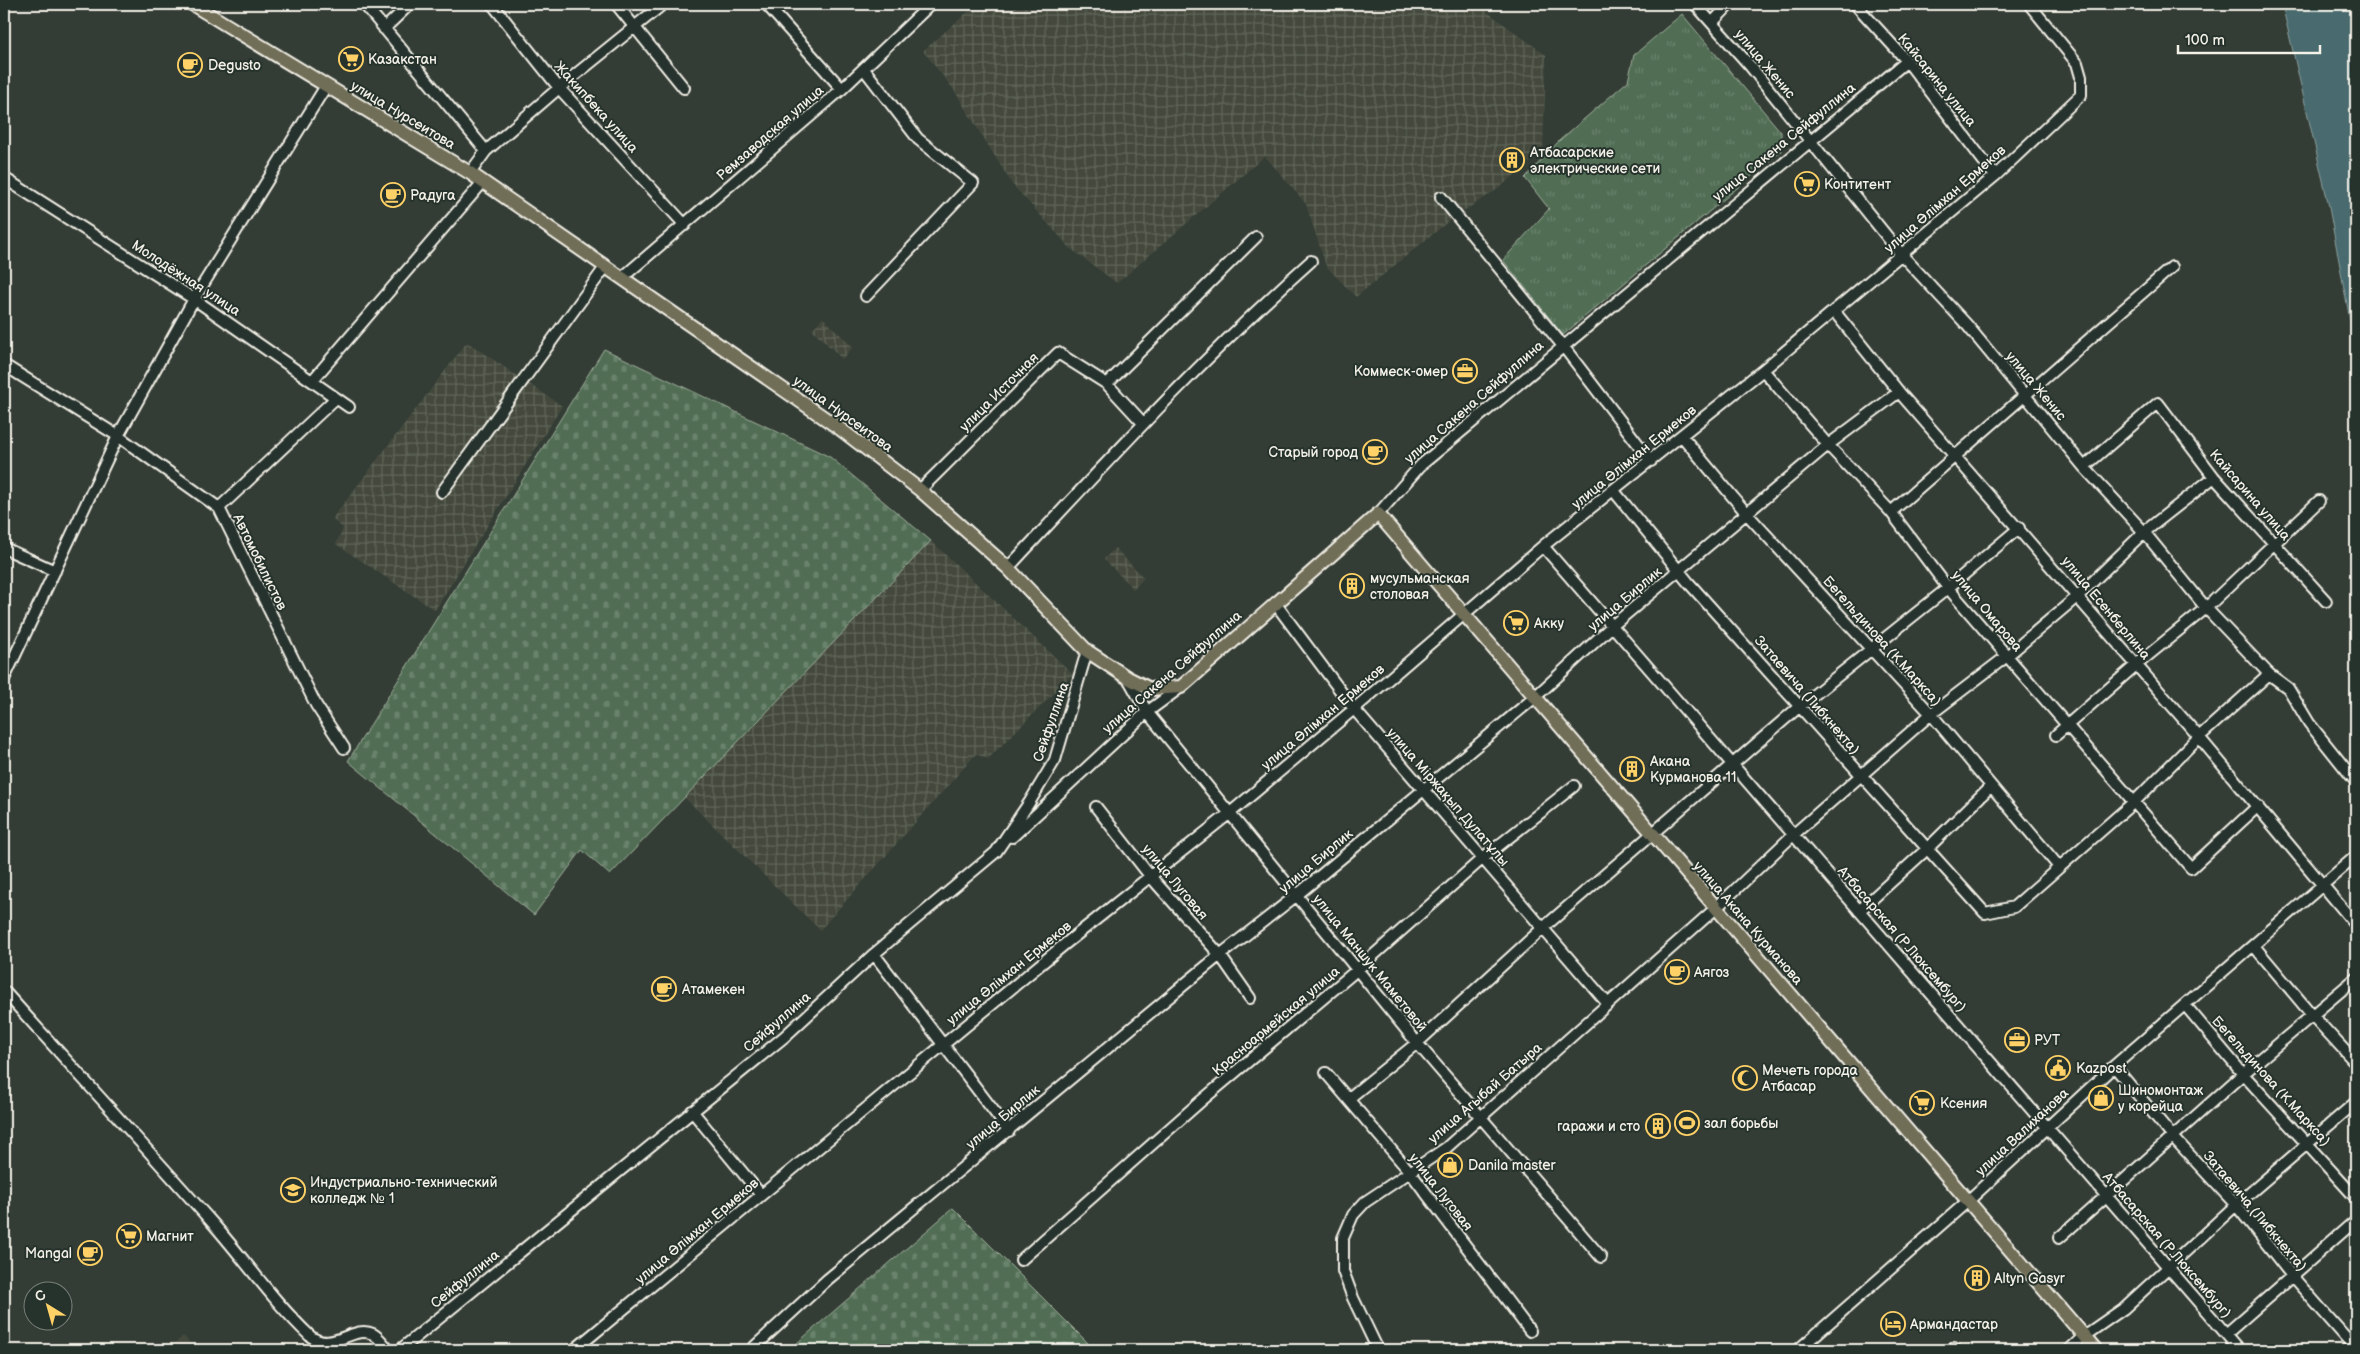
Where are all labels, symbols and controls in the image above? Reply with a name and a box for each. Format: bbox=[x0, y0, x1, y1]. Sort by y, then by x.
scale bar bbox=[2178, 22, 2320, 54]
street label: улица Женис bbox=[1731, 26, 1799, 102]
street label: Кайсарина улица bbox=[1894, 30, 1980, 131]
text: 100 m bbox=[2185, 31, 2225, 50]
supermarket icon: Казакстан bbox=[338, 46, 364, 72]
place label: Казакстан bbox=[368, 51, 437, 68]
cafe icon: Degusto bbox=[177, 52, 203, 78]
place label: Degusto bbox=[208, 57, 261, 74]
street label: Жакипбека улица bbox=[550, 58, 642, 157]
street label: улица Нурсеитова bbox=[348, 77, 459, 153]
street label: улица Сакена Сейфуллина bbox=[1709, 79, 1859, 205]
street label: Ремзаводская улица bbox=[713, 81, 828, 184]
street label: улица Әлімхан Ермеков bbox=[1881, 141, 2010, 256]
place label: Атбасарские электрические сети bbox=[1529, 144, 1660, 177]
building icon: Атбасарские электрические сети bbox=[1499, 147, 1525, 173]
supermarket icon: Контитент bbox=[1794, 171, 1820, 197]
place label: Контитент bbox=[1824, 176, 1892, 193]
cafe icon: Радуга bbox=[380, 182, 406, 208]
place label: Радуга bbox=[410, 187, 456, 204]
street label: Молодёжная улица bbox=[128, 237, 244, 320]
street label: улица Сакена Сейфуллина bbox=[1401, 336, 1548, 467]
street label: улица Женис bbox=[2002, 348, 2070, 424]
street label: улица Источная bbox=[956, 349, 1042, 435]
office icon: Коммеск-омер bbox=[1452, 358, 1478, 384]
place label: Коммеск-омер bbox=[1354, 363, 1448, 380]
street label: улица Нурсеитова bbox=[790, 372, 897, 456]
street label: улица Әлімхан Ермеков bbox=[1568, 401, 1700, 513]
cafe icon: Старый город bbox=[1362, 439, 1388, 465]
place label: Старый город bbox=[1269, 444, 1358, 461]
street label: Кайсарина улица bbox=[2206, 446, 2295, 544]
street label: Автомобилистов bbox=[229, 510, 291, 613]
street label: улица Есенберлина bbox=[2058, 553, 2155, 664]
street label: улица Бирлик bbox=[1585, 563, 1666, 635]
street label: улица Омарова bbox=[1948, 567, 2026, 656]
place label: мусульманская столовая bbox=[1370, 570, 1470, 603]
building icon: мусульманская столовая bbox=[1339, 573, 1365, 599]
street label: Бегельдинова (К.Маркса) bbox=[1819, 573, 1945, 709]
street label: улица Сакена Сейфуллина bbox=[1099, 606, 1246, 737]
supermarket icon: Акку bbox=[1503, 610, 1529, 636]
place label: Акку bbox=[1533, 615, 1564, 632]
street label: Затаевича (Либкнехта) bbox=[1751, 632, 1863, 758]
street label: улица Әлімхан Ермеков bbox=[1258, 660, 1389, 773]
street label: Сейфуллина bbox=[1029, 679, 1073, 764]
street label: улица Міржақып Дулатұлы bbox=[1383, 724, 1513, 870]
place label: Акана Курманова 11 bbox=[1649, 753, 1736, 786]
building icon: Акана Курманова 11 bbox=[1619, 756, 1645, 782]
street label: улица Бирлик bbox=[1276, 825, 1357, 897]
street label: улица Луговая bbox=[1138, 841, 1212, 924]
street label: улица Акана Курманова bbox=[1690, 858, 1807, 989]
street label: Атбасарская (Р.Люксембург) bbox=[1833, 862, 1970, 1015]
street label: улица Маншук Маметовой bbox=[1309, 891, 1431, 1035]
street label: улица Әлімхан Ермеков bbox=[943, 917, 1075, 1029]
cafe icon: Аягоз bbox=[1664, 959, 1690, 985]
street label: Красноармейская улица bbox=[1209, 962, 1344, 1079]
place label: Аягоз bbox=[1693, 964, 1730, 981]
cafe icon: Атамекен bbox=[651, 976, 677, 1002]
place label: Атамекен bbox=[681, 981, 745, 998]
street label: Сейфуллина bbox=[740, 988, 815, 1056]
street label: Бегельдинова (К.Маркса) bbox=[2208, 1013, 2334, 1149]
office icon: РУТ bbox=[2004, 1027, 2030, 1053]
place label: РУТ bbox=[2034, 1032, 2061, 1049]
street label: улица Агыбай Батыра bbox=[1425, 1039, 1546, 1147]
public building icon: Kazpost bbox=[2045, 1055, 2071, 1081]
place label: Kazpost bbox=[2076, 1060, 2127, 1077]
place label: Мечеть города Атбасар bbox=[1761, 1062, 1859, 1095]
mosque icon: Мечеть города Атбасар bbox=[1732, 1065, 1758, 1091]
street label: улица Бирлик bbox=[963, 1081, 1044, 1153]
place label: Шиномонтаж у корейца bbox=[2118, 1082, 2204, 1115]
street label: улица Валиханова bbox=[1972, 1084, 2072, 1179]
shop icon: Шиномонтаж у корейца bbox=[2088, 1085, 2114, 1111]
supermarket icon: Ксения bbox=[1909, 1090, 1935, 1116]
place label: Ксения bbox=[1940, 1095, 1987, 1112]
sports icon: зал борьбы bbox=[1674, 1110, 1700, 1136]
building icon: гаражи и сто bbox=[1645, 1113, 1671, 1139]
place label: зал борьбы bbox=[1704, 1115, 1778, 1132]
place label: гаражи и сто bbox=[1557, 1118, 1640, 1135]
street label: Затаевича (Либкнехта) bbox=[2200, 1147, 2310, 1275]
street label: улица Луговая bbox=[1405, 1150, 1477, 1234]
shop icon: Danila master bbox=[1437, 1152, 1463, 1178]
place label: Danila master bbox=[1468, 1157, 1556, 1174]
street label: Атбасарская (Р.Люксембург) bbox=[2098, 1168, 2235, 1321]
place label: Индустриально-технический колледж № 1 bbox=[310, 1174, 497, 1207]
street label: улица Әлімхан Ермеков bbox=[632, 1174, 763, 1287]
school or university icon: Индустриально-технический колледж № 1 bbox=[280, 1177, 306, 1203]
supermarket icon: Магнит bbox=[116, 1223, 142, 1249]
place label: Магнит bbox=[146, 1228, 194, 1245]
cafe icon: Mangal bbox=[77, 1240, 103, 1266]
place label: Mangal bbox=[25, 1245, 72, 1262]
street label: Сейфуллина bbox=[427, 1246, 503, 1312]
building icon: Altyn Gasyr bbox=[1964, 1265, 1990, 1291]
place label: Altyn Gasyr bbox=[1994, 1270, 2066, 1287]
north arrow bbox=[22, 1282, 72, 1332]
text: С bbox=[31, 1286, 50, 1306]
hotel icon: Армандастар bbox=[1880, 1311, 1906, 1337]
place label: Армандастар bbox=[1909, 1316, 1998, 1333]

